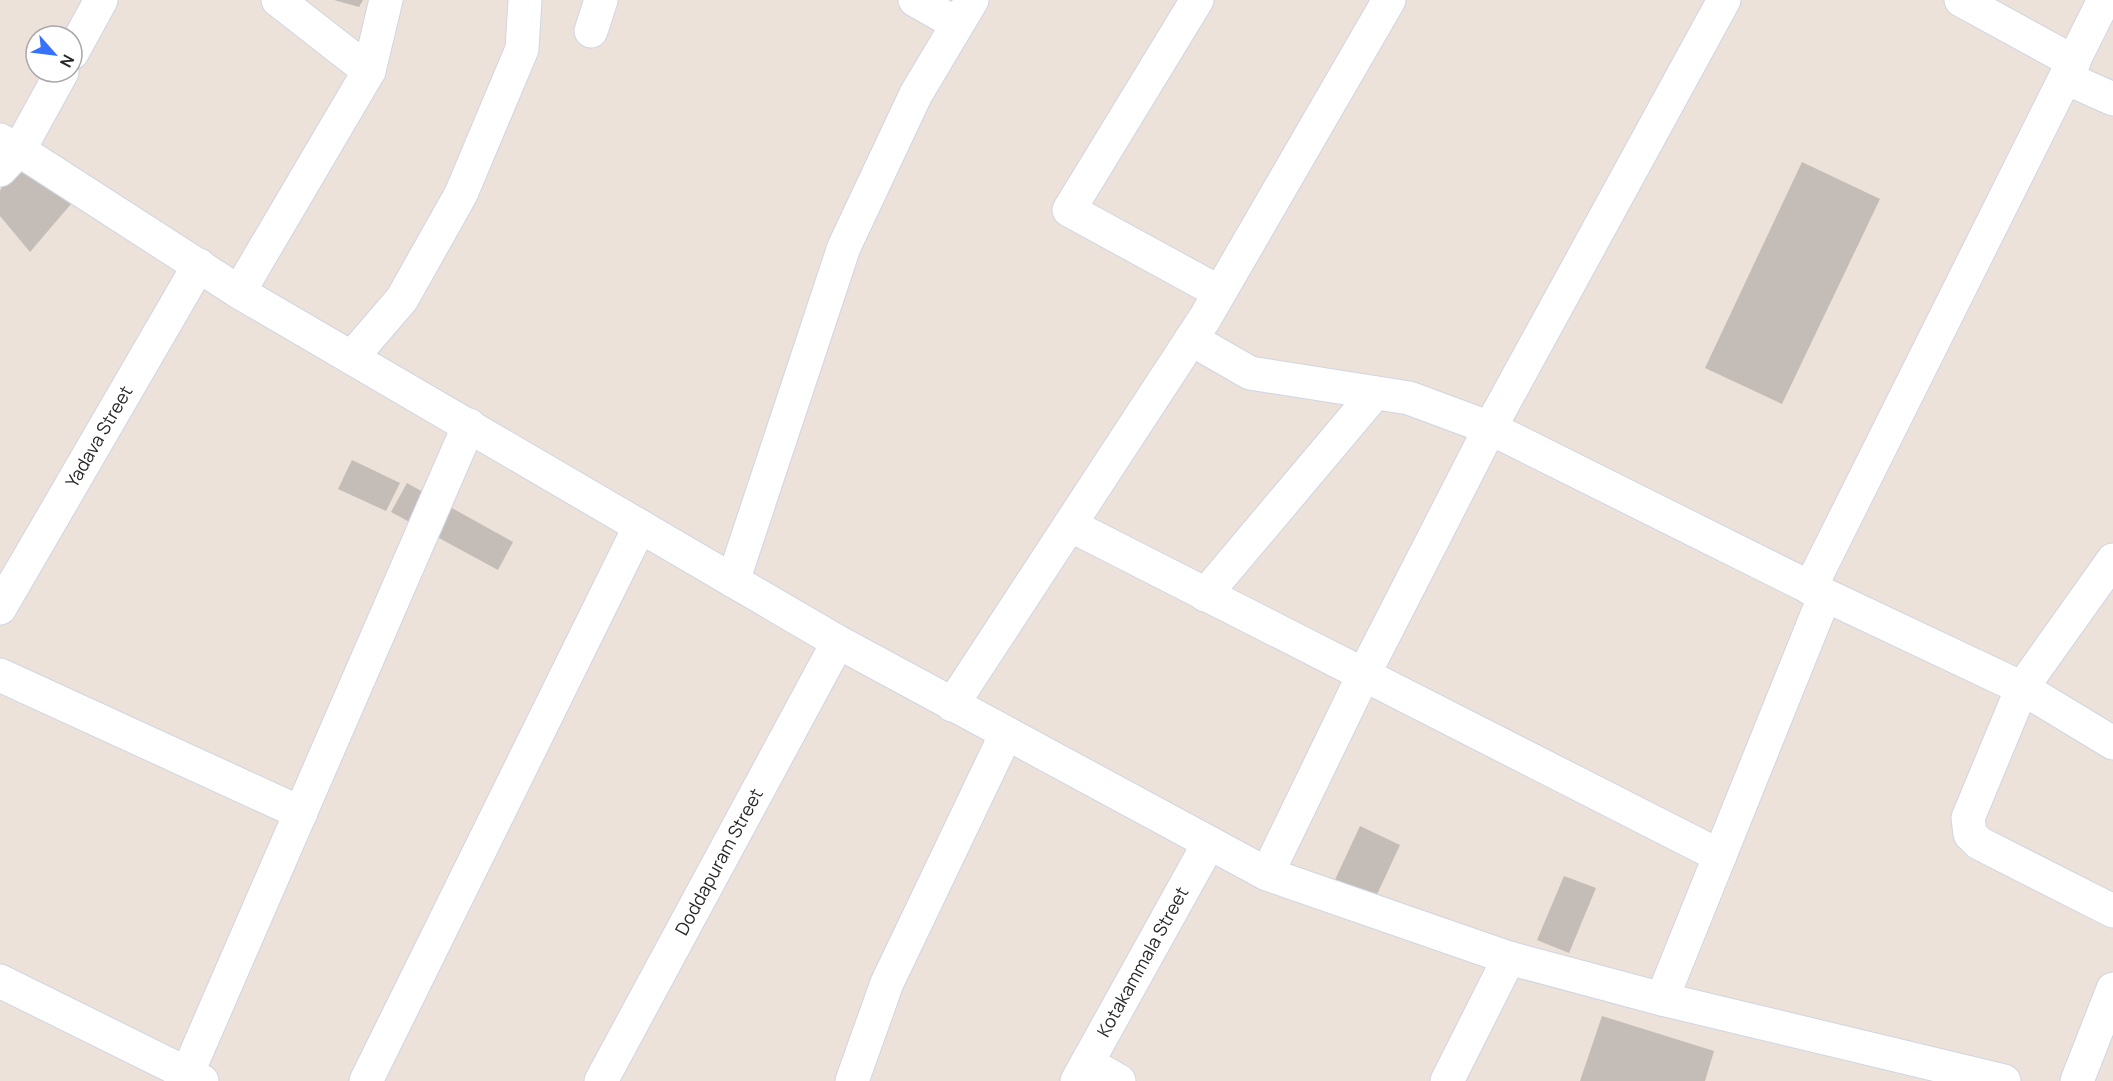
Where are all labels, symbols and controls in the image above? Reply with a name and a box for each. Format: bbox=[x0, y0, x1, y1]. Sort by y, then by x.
north arrow bbox=[24, 24, 84, 84]
text: N bbox=[55, 51, 80, 71]
street label: Yadava Street bbox=[60, 381, 137, 492]
street label: Doddapuram Street bbox=[669, 784, 768, 939]
street label: Kotakammala Street bbox=[1091, 882, 1193, 1041]

